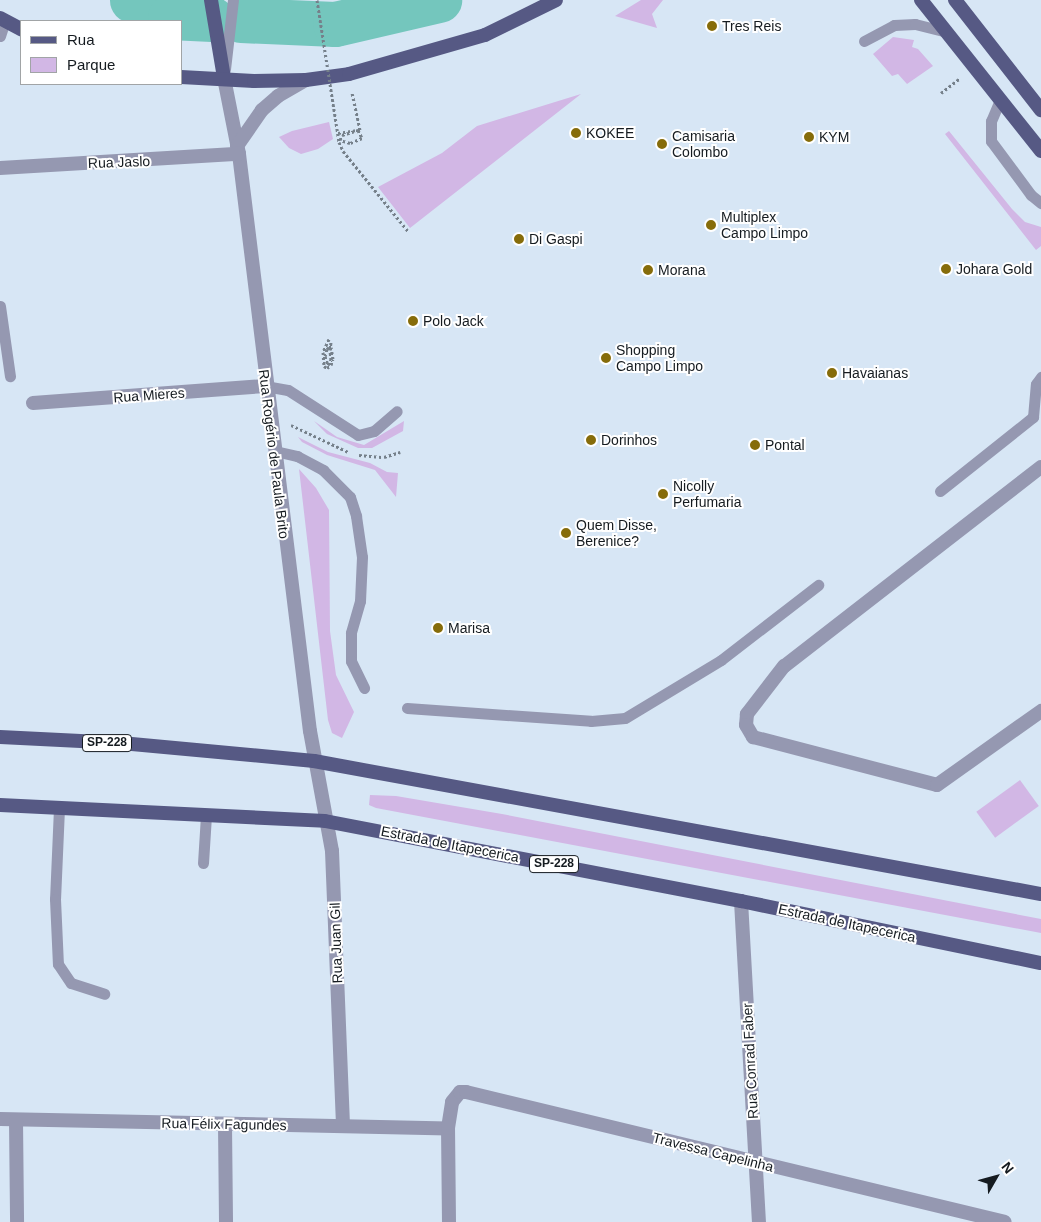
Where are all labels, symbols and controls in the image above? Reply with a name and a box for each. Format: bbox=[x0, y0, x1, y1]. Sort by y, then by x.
place label: Tres Reis bbox=[722, 18, 781, 34]
legend bbox=[20, 20, 182, 85]
marker: Tres Reis bbox=[706, 20, 718, 32]
text: Rua bbox=[67, 31, 95, 48]
text: Parque bbox=[67, 56, 115, 73]
place label: KOKEE bbox=[586, 125, 634, 141]
marker: KOKEE bbox=[570, 127, 582, 139]
place label: Camisaria Colombo bbox=[672, 128, 735, 160]
place label: KYM bbox=[819, 129, 849, 145]
marker: KYM bbox=[803, 131, 815, 143]
marker: Camisaria Colombo bbox=[656, 138, 668, 150]
street label: Rua Jaslo bbox=[88, 153, 150, 171]
place label: Multiplex Campo Limpo bbox=[721, 209, 808, 242]
marker: Multiplex Campo Limpo bbox=[705, 219, 717, 231]
place label: Di Gaspi bbox=[529, 231, 583, 247]
marker: Di Gaspi bbox=[513, 233, 525, 245]
place label: Johara Gold bbox=[956, 261, 1032, 277]
place label: Morana bbox=[658, 262, 705, 278]
marker: Johara Gold bbox=[940, 263, 952, 275]
marker: Morana bbox=[642, 264, 654, 276]
place label: Polo Jack bbox=[423, 313, 484, 329]
marker: Polo Jack bbox=[407, 315, 419, 327]
place label: Shopping Campo Limpo bbox=[616, 342, 703, 374]
marker: Shopping Campo Limpo bbox=[600, 352, 612, 364]
place label: Havaianas bbox=[842, 365, 908, 381]
marker: Havaianas bbox=[826, 367, 838, 379]
street label: Rua Rogério de Paula Brito bbox=[255, 368, 293, 540]
street label: Rua Mieres bbox=[113, 384, 185, 406]
place label: Dorinhos bbox=[601, 432, 657, 448]
marker: Dorinhos bbox=[585, 434, 597, 446]
place label: Pontal bbox=[765, 437, 805, 453]
marker: Pontal bbox=[749, 439, 761, 451]
place label: Nicolly Perfumaria bbox=[673, 478, 741, 511]
marker: Nicolly Perfumaria bbox=[657, 488, 669, 500]
place label: Quem Disse, Berenice? bbox=[576, 517, 657, 550]
marker: Quem Disse, Berenice? bbox=[560, 527, 572, 539]
place label: Marisa bbox=[448, 620, 490, 636]
marker: Marisa bbox=[432, 622, 444, 634]
road number: SP-228 bbox=[81, 734, 133, 752]
street label: Estrada de Itapecerica bbox=[380, 822, 520, 866]
road number: SP-228 bbox=[528, 854, 580, 874]
street label: Estrada de Itapecerica bbox=[777, 900, 917, 946]
street label: Rua Juan Gil bbox=[326, 902, 346, 984]
street label: Rua Conrad Faber bbox=[739, 1003, 761, 1119]
street label: Rua Félix Fagundes bbox=[161, 1115, 287, 1133]
street label: Travessa Capelinha bbox=[651, 1129, 775, 1175]
north arrow bbox=[971, 1152, 1021, 1202]
text: N bbox=[998, 1159, 1017, 1177]

